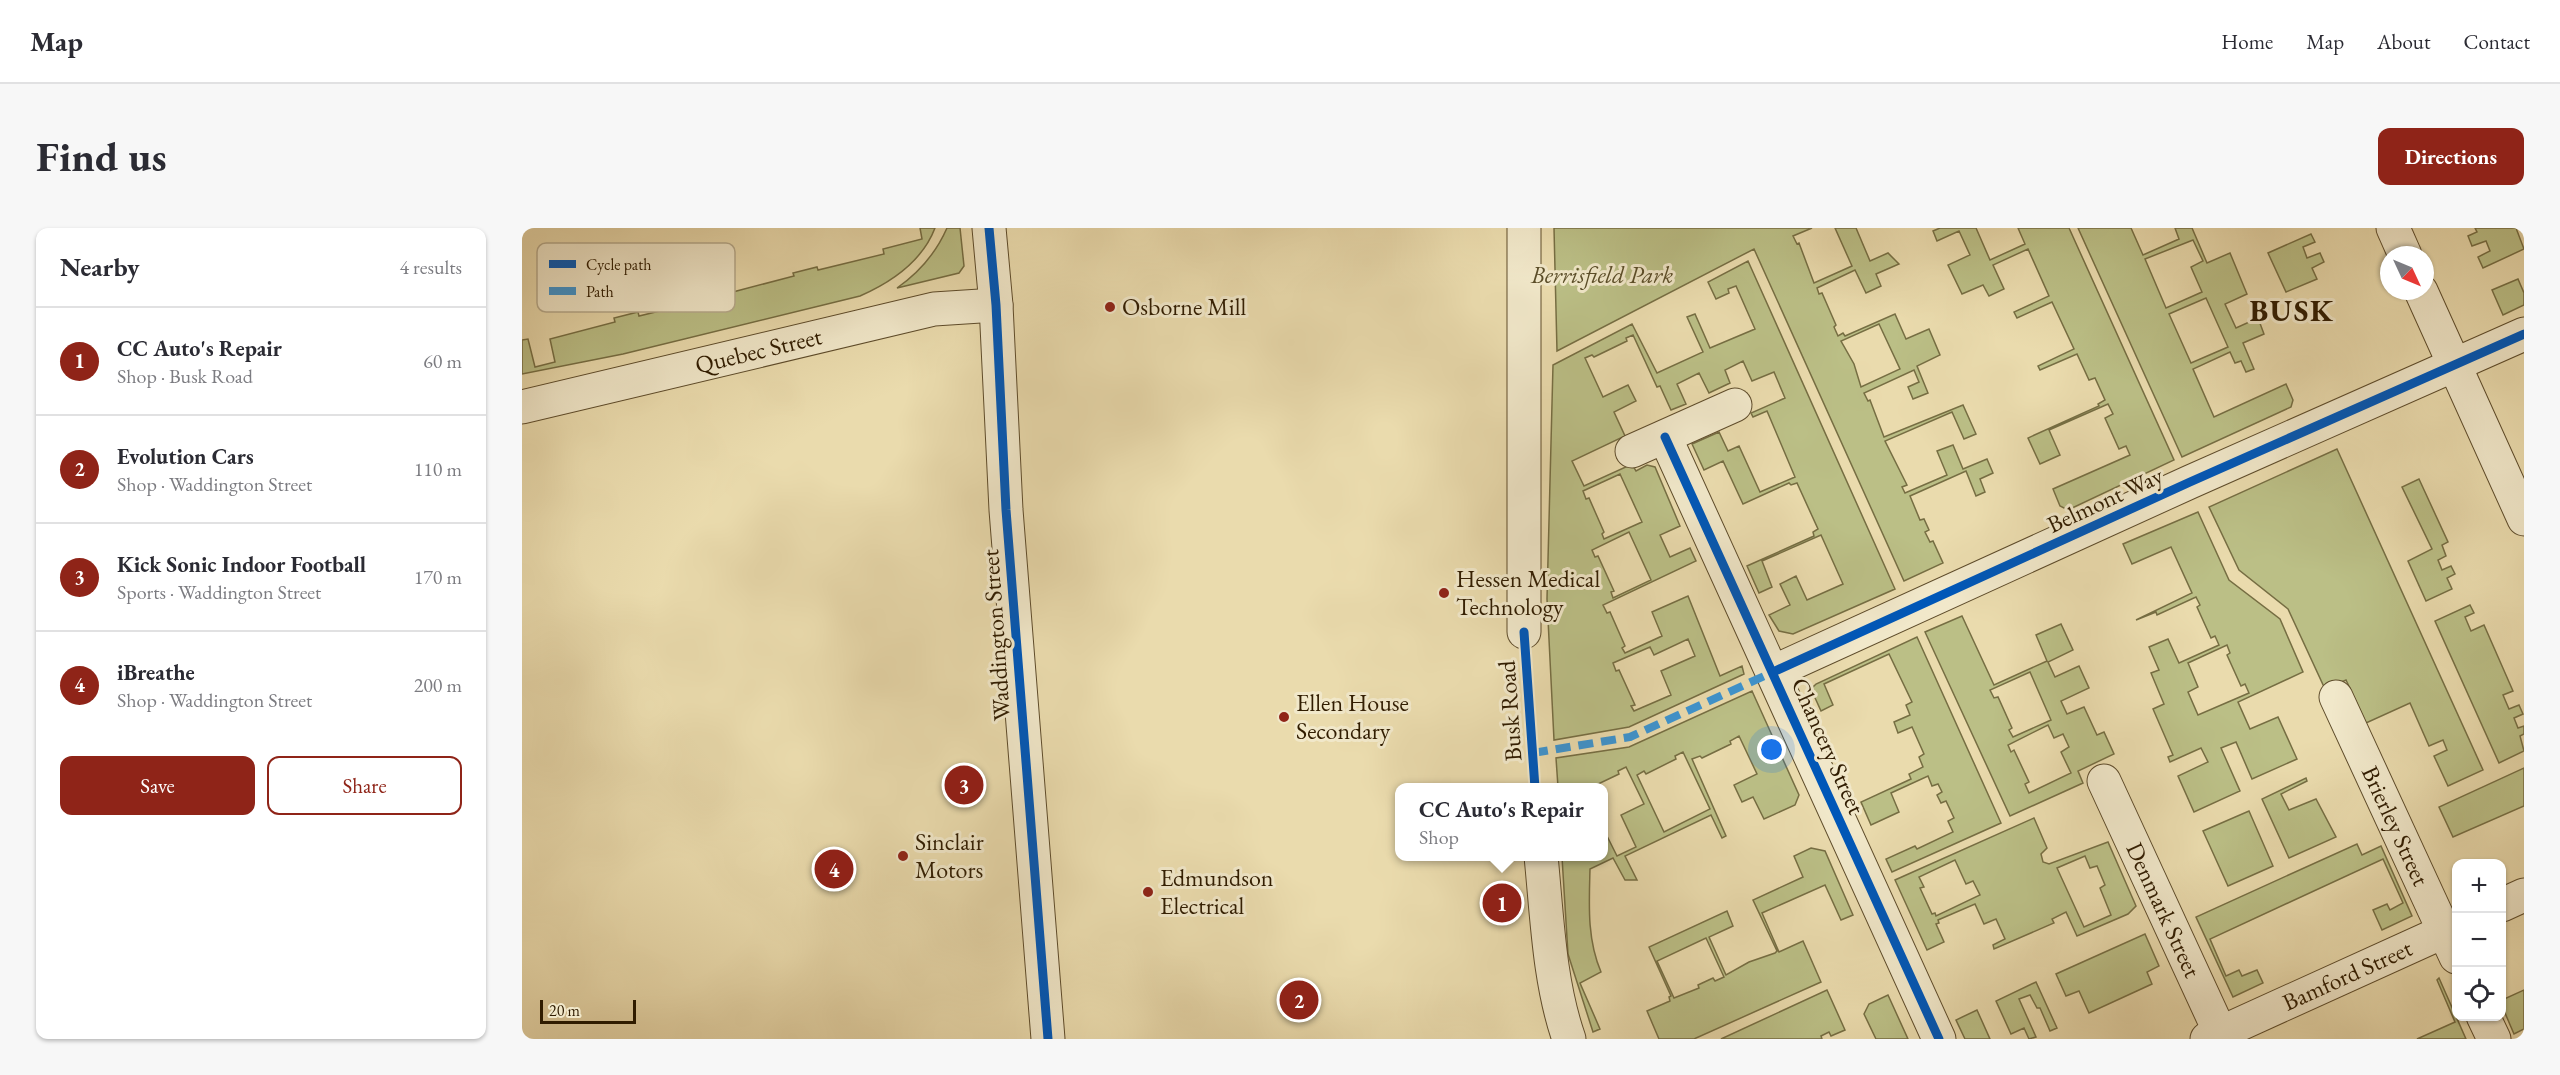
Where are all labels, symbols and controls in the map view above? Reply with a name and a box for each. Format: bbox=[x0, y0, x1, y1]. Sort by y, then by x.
text: Map bbox=[30, 23, 83, 59]
text: Home bbox=[2221, 28, 2273, 55]
text: Map bbox=[2306, 28, 2344, 55]
text: About bbox=[2377, 28, 2430, 55]
text: Contact bbox=[2463, 28, 2530, 55]
button: Directions bbox=[2378, 128, 2524, 185]
text: Find us bbox=[36, 129, 167, 184]
legend bbox=[537, 243, 735, 312]
north arrow bbox=[2380, 246, 2434, 300]
text: Nearby bbox=[60, 250, 140, 284]
text: 4 results bbox=[399, 254, 462, 280]
text: Cycle path bbox=[586, 254, 651, 275]
park label: Berrisfield Park bbox=[1530, 259, 1673, 290]
text: Path bbox=[586, 281, 614, 302]
place label: Osborne Mill bbox=[1122, 291, 1246, 322]
district label: BUSK bbox=[2250, 291, 2334, 330]
marker: Osborne Mill bbox=[1103, 300, 1117, 314]
street label: Quebec Street bbox=[692, 320, 825, 380]
text: CC Auto's Repair bbox=[117, 334, 282, 363]
text: 1 bbox=[74, 348, 85, 374]
text: 60 m bbox=[423, 348, 462, 374]
text: Shop · Busk Road bbox=[117, 363, 253, 389]
text: Evolution Cars bbox=[117, 442, 254, 471]
text: 2 bbox=[74, 456, 85, 482]
text: 110 m bbox=[414, 456, 462, 482]
street label: Belmont Way bbox=[2042, 459, 2168, 540]
text: Shop · Waddington Street bbox=[117, 471, 312, 497]
street label: Waddington Street bbox=[974, 548, 1017, 722]
text: Kick Sonic Indoor Football bbox=[117, 550, 366, 579]
place label: Hessen Medical Technology bbox=[1456, 563, 1600, 622]
text: 3 bbox=[74, 564, 85, 590]
text: 170 m bbox=[414, 564, 462, 590]
text: Sports · Waddington Street bbox=[117, 579, 321, 605]
marker: Hessen Medical Technology bbox=[1437, 586, 1451, 600]
text: iBreathe bbox=[117, 658, 195, 687]
street label: Busk Road bbox=[1490, 659, 1528, 762]
text: 4 bbox=[74, 672, 85, 698]
text: 200 m bbox=[414, 672, 462, 698]
street label: Chancery Street bbox=[1785, 673, 1873, 819]
text: Shop · Waddington Street bbox=[117, 687, 312, 713]
place label: Ellen House Secondary bbox=[1296, 687, 1409, 746]
marker: Ellen House Secondary bbox=[1277, 710, 1291, 724]
your location bbox=[1757, 735, 1786, 764]
button: Save bbox=[60, 756, 255, 815]
button: Share bbox=[267, 756, 462, 815]
street label: Brierley Street bbox=[2355, 761, 2437, 891]
pin: 3 bbox=[944, 762, 984, 808]
popup bbox=[1395, 783, 1608, 861]
text: CC Auto's Repair bbox=[1419, 795, 1584, 824]
text: Shop bbox=[1419, 824, 1459, 850]
place label: Sinclair Motors bbox=[915, 826, 984, 885]
street label: Denmark Street bbox=[2119, 837, 2209, 983]
pin: 4 bbox=[814, 846, 854, 892]
marker: Sinclair Motors bbox=[896, 849, 910, 863]
map controls bbox=[2452, 859, 2506, 1021]
button: + bbox=[2452, 859, 2506, 913]
place label: Edmundson Electrical bbox=[1160, 862, 1274, 921]
pin: 1 bbox=[1482, 880, 1522, 926]
marker: Edmundson Electrical bbox=[1141, 885, 1155, 899]
button: − bbox=[2452, 913, 2506, 967]
street label: Bamford Street bbox=[2277, 932, 2417, 1018]
button: locate bbox=[2452, 967, 2506, 1021]
pin: 2 bbox=[1280, 978, 1318, 1022]
scale bar bbox=[540, 997, 636, 1024]
text: 20 m bbox=[549, 1000, 580, 1021]

